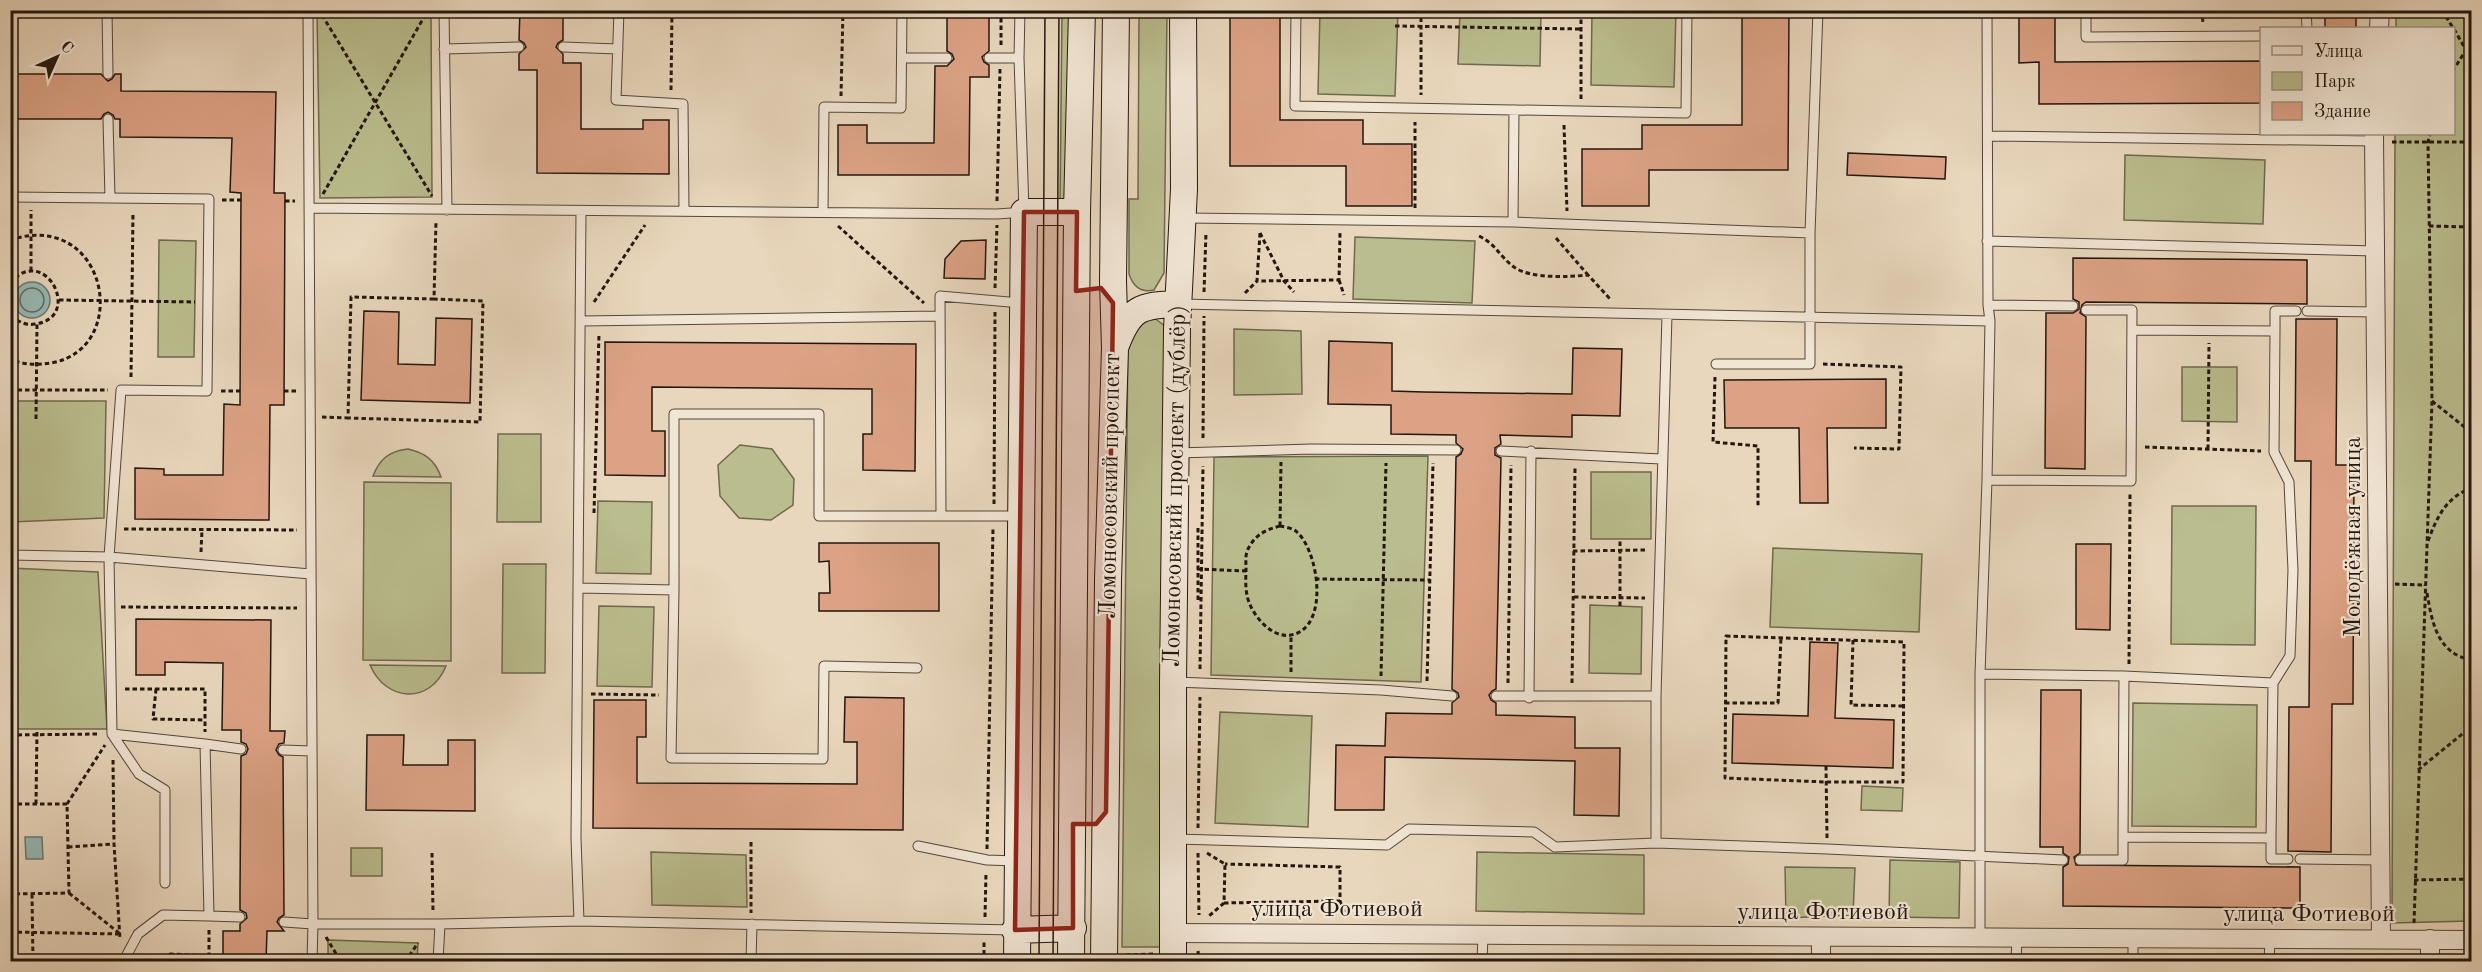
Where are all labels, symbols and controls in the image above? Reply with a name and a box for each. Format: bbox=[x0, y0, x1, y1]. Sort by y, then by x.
north arrow bbox=[27, 27, 87, 87]
legend bbox=[2260, 27, 2455, 135]
text: С bbox=[57, 38, 76, 57]
text: Улица bbox=[2314, 43, 2363, 61]
text: Парк bbox=[2314, 73, 2355, 91]
text: Здание bbox=[2314, 103, 2371, 121]
street label: Ломоносовский проспект (дублёр) bbox=[1161, 305, 1191, 667]
street label: Ломоносовский проспект bbox=[1097, 353, 1125, 619]
street label: Молодёжная улица bbox=[2342, 436, 2366, 637]
street label: улица Фотиевой bbox=[1251, 898, 1423, 922]
street label: улица Фотиевой bbox=[1737, 901, 1909, 925]
street label: улица Фотиевой bbox=[2223, 903, 2395, 927]

